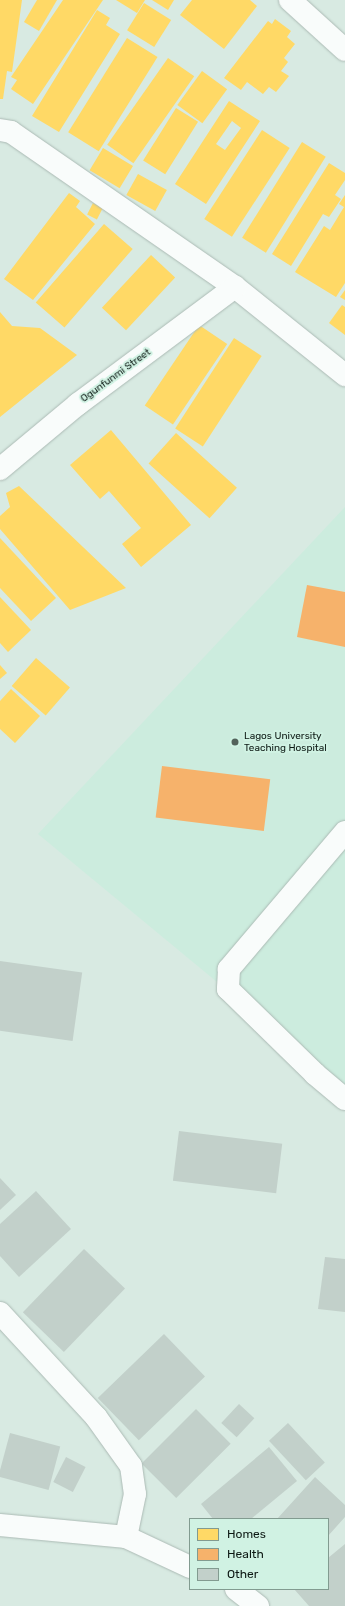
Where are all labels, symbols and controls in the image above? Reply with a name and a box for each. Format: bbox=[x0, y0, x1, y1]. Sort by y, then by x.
street label: Ogunfunmi Street bbox=[79, 347, 153, 405]
place label: Lagos University Teaching Hospital bbox=[244, 730, 327, 754]
marker: Lagos University Teaching Hospital bbox=[229, 736, 241, 748]
legend bbox=[189, 1518, 329, 1590]
text: Homes bbox=[227, 1527, 266, 1541]
text: Health bbox=[227, 1547, 264, 1561]
text: Other bbox=[227, 1567, 258, 1581]

